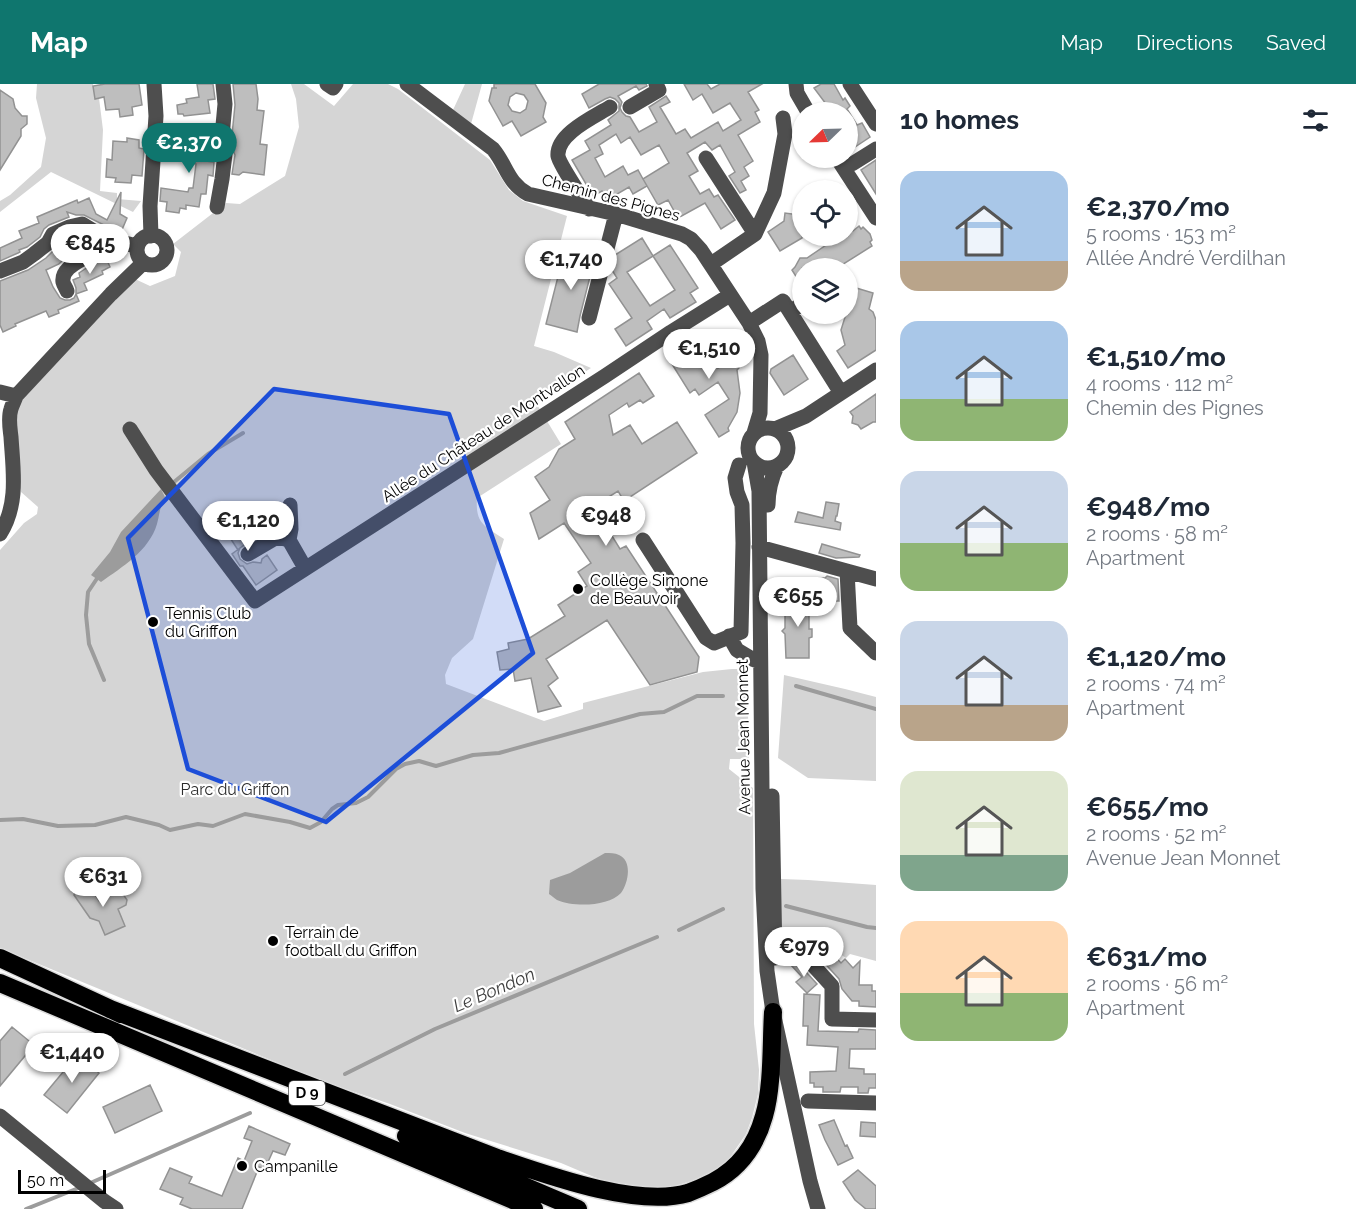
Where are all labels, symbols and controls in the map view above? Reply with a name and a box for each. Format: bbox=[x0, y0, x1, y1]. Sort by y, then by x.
text: Map bbox=[30, 26, 88, 59]
text: Map bbox=[1060, 30, 1103, 55]
text: Directions bbox=[1136, 30, 1233, 55]
text: Saved bbox=[1266, 30, 1326, 55]
north arrow bbox=[792, 102, 858, 168]
map controls bbox=[792, 102, 858, 324]
icon: filters bbox=[1299, 104, 1332, 137]
text: 10 homes bbox=[900, 105, 1019, 135]
pin: €2,370 bbox=[140, 123, 238, 174]
text: €2,370 bbox=[156, 130, 222, 154]
street label: Chemin des Pignes bbox=[540, 170, 682, 225]
button: locate bbox=[792, 180, 858, 246]
text: €2,370/mo bbox=[1086, 192, 1230, 222]
icon: home bbox=[948, 195, 1020, 267]
text: 5 rooms · 153 m² bbox=[1086, 222, 1236, 246]
pin: €845 bbox=[54, 224, 126, 275]
text: €845 bbox=[65, 231, 115, 255]
pin: €1,740 bbox=[522, 240, 620, 291]
text: Allée André Verdilhan bbox=[1086, 246, 1286, 270]
text: €1,740 bbox=[539, 247, 603, 271]
button: layers bbox=[792, 258, 858, 324]
pin: €1,510 bbox=[660, 329, 758, 380]
text: €1,510 bbox=[677, 336, 741, 360]
text: €1,510/mo bbox=[1086, 342, 1226, 372]
icon: home bbox=[948, 345, 1020, 417]
street label: Allée du Château de Montvallon bbox=[378, 361, 588, 506]
text: 4 rooms · 112 m² bbox=[1086, 372, 1233, 396]
text: Chemin des Pignes bbox=[1086, 396, 1264, 420]
text: €948/mo bbox=[1086, 492, 1210, 522]
icon: home bbox=[948, 495, 1020, 567]
pin: €948 bbox=[570, 496, 642, 547]
pin: €1,120 bbox=[199, 501, 297, 552]
text: €948 bbox=[580, 503, 632, 527]
text: €1,120 bbox=[216, 508, 280, 532]
text: 2 rooms · 58 m² bbox=[1086, 522, 1228, 546]
text: Apartment bbox=[1086, 546, 1185, 570]
place label: Collège Simone de Beauvoir bbox=[590, 571, 708, 608]
pin: €655 bbox=[762, 577, 834, 628]
marker: Collège Simone de Beauvoir bbox=[571, 582, 585, 596]
text: €655 bbox=[773, 584, 823, 608]
place label: Tennis Club du Griffon bbox=[165, 604, 251, 641]
marker: Tennis Club du Griffon bbox=[146, 615, 160, 629]
text: €1,120/mo bbox=[1086, 642, 1226, 672]
icon: home bbox=[948, 645, 1020, 717]
street label: Avenue Jean Monnet bbox=[733, 658, 754, 815]
text: 2 rooms · 74 m² bbox=[1086, 672, 1226, 696]
text: Apartment bbox=[1086, 696, 1185, 720]
park label: Parc du Griffon bbox=[181, 780, 289, 799]
text: €655/mo bbox=[1086, 792, 1209, 822]
icon: home bbox=[948, 795, 1020, 867]
text: 2 rooms · 52 m² bbox=[1086, 822, 1227, 846]
text: Avenue Jean Monnet bbox=[1086, 846, 1281, 870]
pin: €631 bbox=[67, 857, 139, 908]
text: €631 bbox=[78, 864, 128, 888]
place label: Terrain de football du Griffon bbox=[285, 923, 417, 960]
pin: €979 bbox=[768, 927, 840, 978]
marker: Terrain de football du Griffon bbox=[266, 934, 280, 948]
text: €979 bbox=[779, 934, 829, 958]
text: €631/mo bbox=[1086, 942, 1207, 972]
icon: home bbox=[948, 945, 1020, 1017]
water label: Le Bondon bbox=[450, 963, 538, 1016]
text: 2 rooms · 56 m² bbox=[1086, 972, 1228, 996]
text: Apartment bbox=[1086, 996, 1185, 1020]
pin: €1,440 bbox=[23, 1033, 121, 1084]
text: €1,440 bbox=[39, 1040, 105, 1064]
road number: D 9 bbox=[289, 1081, 325, 1105]
place label: Campanille bbox=[254, 1157, 338, 1176]
marker: Campanille bbox=[235, 1159, 249, 1173]
scale bar bbox=[18, 1167, 106, 1194]
text: 50 m bbox=[27, 1171, 64, 1190]

